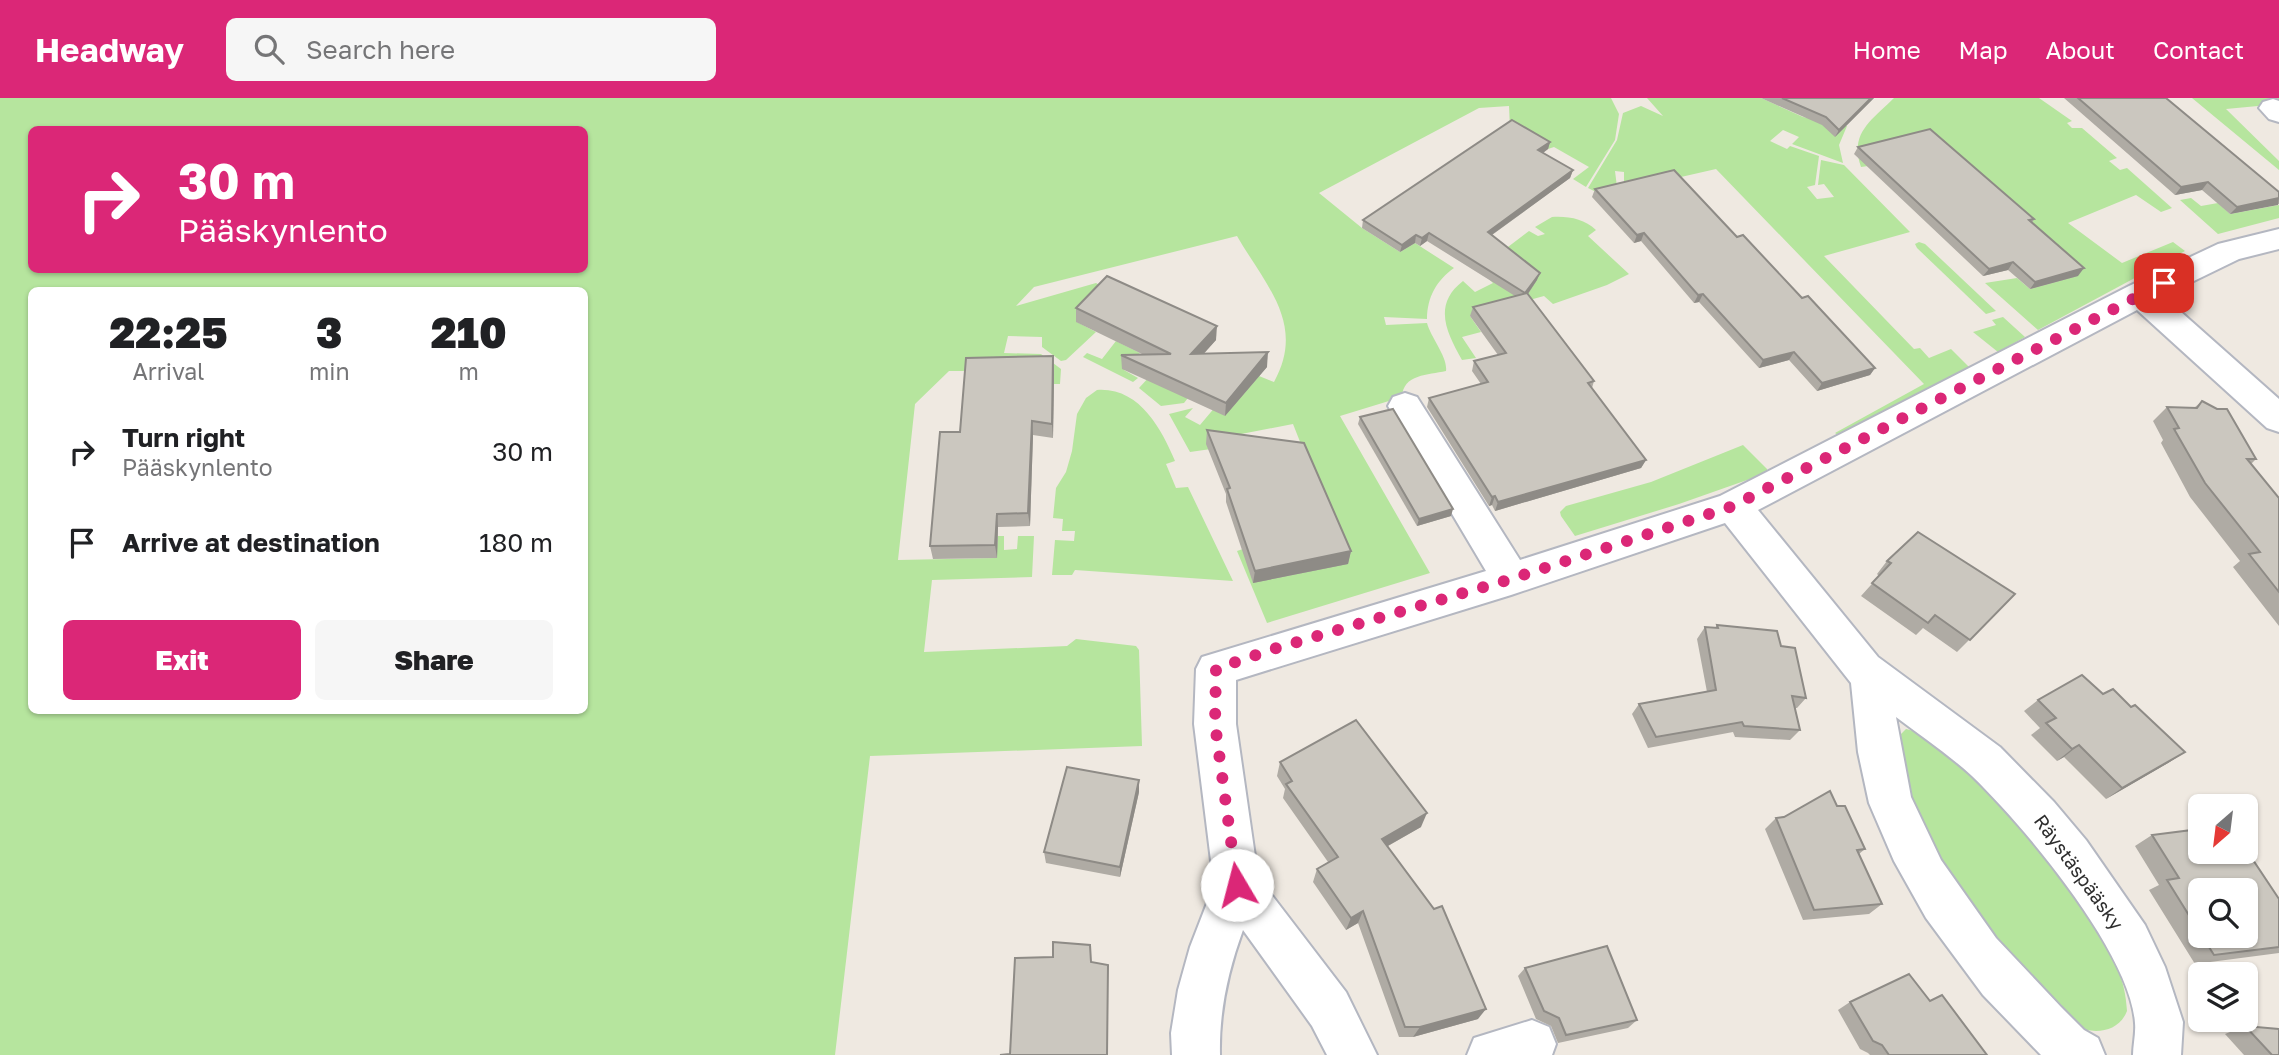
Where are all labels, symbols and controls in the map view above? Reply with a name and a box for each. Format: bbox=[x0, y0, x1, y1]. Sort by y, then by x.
search box bbox=[226, 18, 716, 81]
text: Headway bbox=[35, 30, 184, 69]
icon: search bbox=[250, 30, 288, 68]
text: Search here bbox=[306, 34, 455, 65]
text: Home bbox=[1853, 35, 1921, 64]
text: Map bbox=[1959, 35, 2008, 64]
text: About bbox=[2046, 35, 2115, 64]
text: Contact bbox=[2153, 35, 2244, 64]
text: 30 m bbox=[178, 151, 295, 210]
icon: right bbox=[63, 154, 154, 245]
text: Pääskynlento bbox=[178, 211, 388, 249]
pin bbox=[2134, 253, 2194, 313]
icon: arrive bbox=[2145, 264, 2183, 302]
text: 22:25 bbox=[109, 307, 228, 357]
text: 3 bbox=[316, 307, 342, 357]
text: 210 bbox=[431, 307, 507, 357]
text: Arrival bbox=[132, 357, 204, 385]
text: min bbox=[309, 357, 350, 385]
text: m bbox=[459, 357, 479, 385]
text: Turn right bbox=[122, 422, 245, 453]
icon: right bbox=[63, 433, 101, 471]
text: 30 m bbox=[492, 436, 553, 467]
text: Pääskynlento bbox=[122, 453, 273, 481]
icon: arrive bbox=[63, 524, 101, 562]
text: Arrive at destination bbox=[122, 527, 380, 558]
text: 180 m bbox=[479, 527, 553, 558]
button: Exit bbox=[63, 620, 301, 700]
button: Share bbox=[315, 620, 553, 700]
north arrow bbox=[2188, 794, 2258, 864]
map controls bbox=[2188, 794, 2258, 1032]
street label: Räystäspääsky bbox=[2030, 810, 2129, 934]
position arrow bbox=[1200, 848, 1274, 922]
button: search bbox=[2188, 878, 2258, 948]
button: layers bbox=[2188, 962, 2258, 1032]

